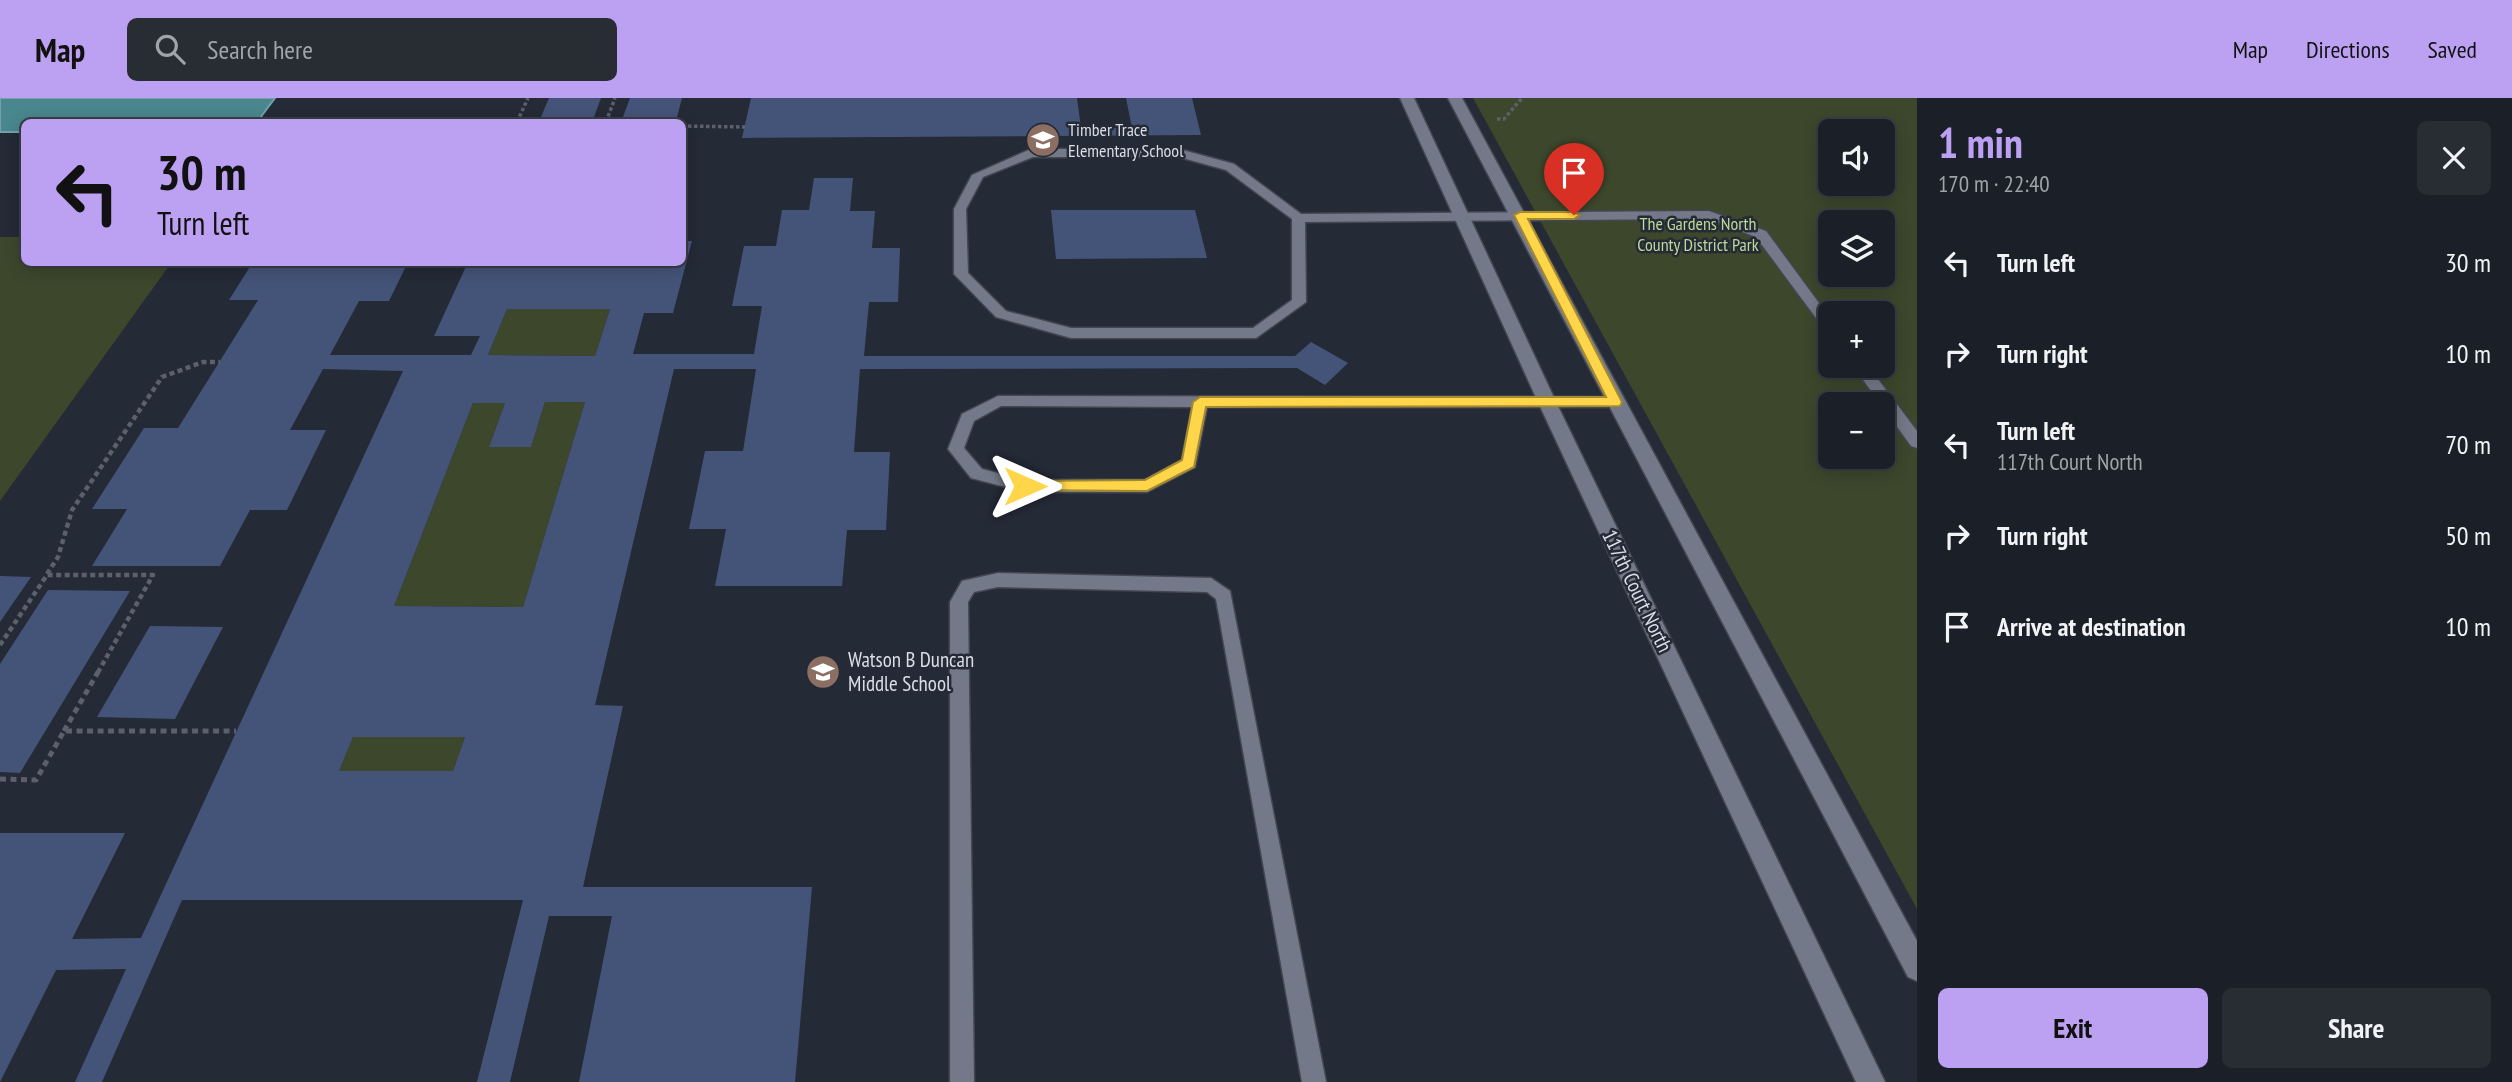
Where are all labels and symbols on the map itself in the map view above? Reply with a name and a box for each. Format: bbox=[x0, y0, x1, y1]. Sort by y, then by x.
place label: Timber Trace Elementary School bbox=[1068, 118, 1184, 162]
school or university icon: Timber Trace Elementary School bbox=[1024, 121, 1062, 159]
pin bbox=[1544, 143, 1604, 215]
park label: The Gardens North County District Park bbox=[1637, 212, 1759, 256]
position arrow bbox=[988, 449, 1062, 523]
street label: 117th Court North bbox=[1596, 525, 1679, 656]
place label: Watson B Duncan Middle School bbox=[848, 646, 974, 697]
school or university icon: Watson B Duncan Middle School bbox=[804, 653, 842, 691]

